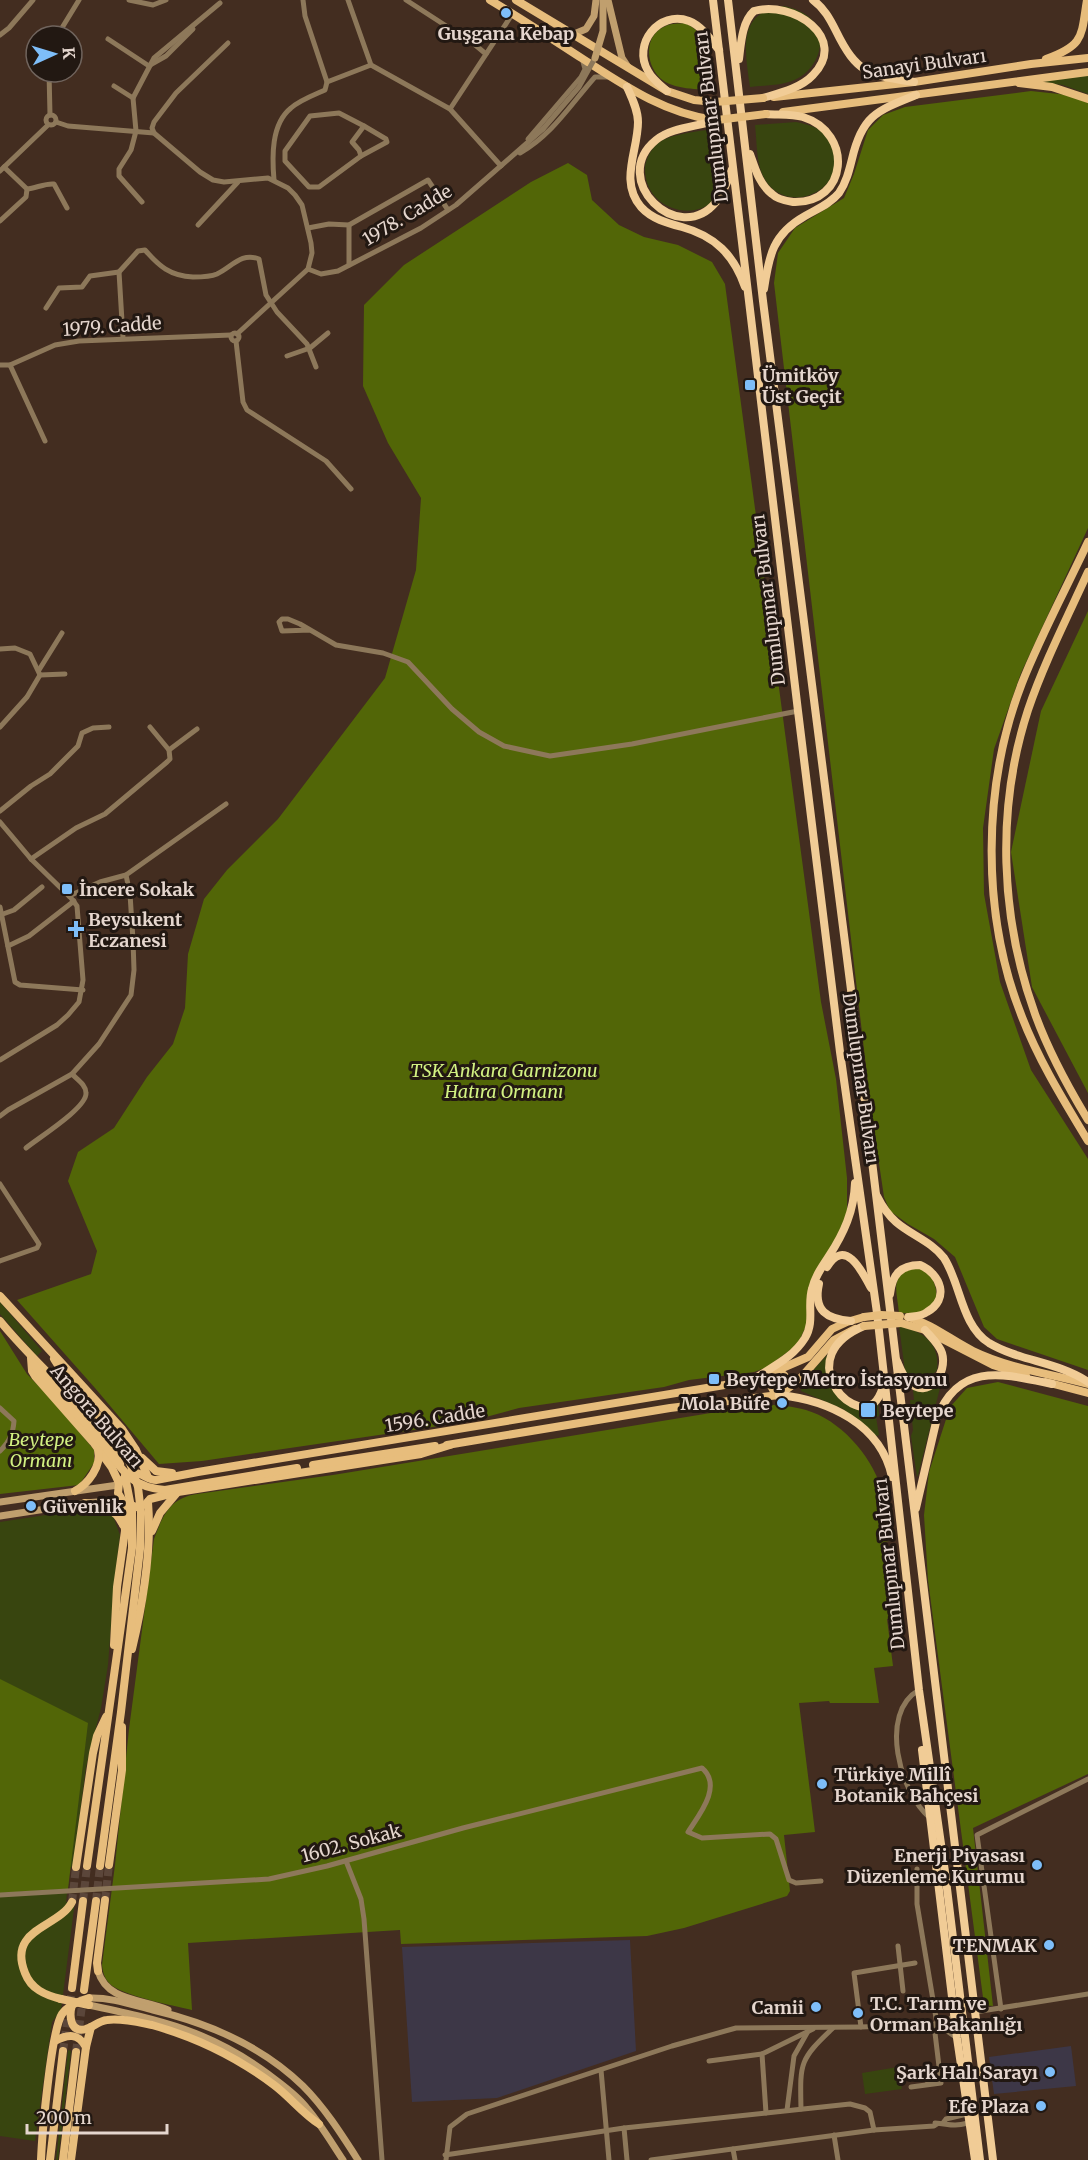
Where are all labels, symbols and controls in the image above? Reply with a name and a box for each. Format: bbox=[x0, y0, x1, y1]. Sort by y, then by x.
marker: Guşgana Kebap bbox=[499, 6, 513, 20]
place label: Guşgana Kebap bbox=[438, 22, 574, 45]
north arrow bbox=[24, 24, 84, 84]
street label: Dumlupınar Bulvarı bbox=[689, 30, 733, 204]
street label: Sanayi Bulvarı bbox=[861, 44, 988, 84]
text: K bbox=[59, 46, 79, 60]
street label: 1978. Cadde bbox=[358, 179, 456, 251]
street label: 1979. Cadde bbox=[62, 311, 162, 341]
place label: Ümitköy Üst Geçit bbox=[762, 364, 842, 408]
marker: Ümitköy Üst Geçit bbox=[743, 378, 757, 392]
street label: Dumlupınar Bulvarı bbox=[746, 513, 790, 687]
place label: İncere Sokak bbox=[79, 878, 194, 901]
marker: İncere Sokak bbox=[60, 882, 74, 896]
place label: Beysukent Eczanesi bbox=[88, 908, 183, 952]
marker: Beysukent Eczanesi bbox=[69, 922, 83, 936]
street label: Dumlupınar Bulvarı bbox=[838, 991, 884, 1165]
park label: TSK Ankara Garnizonu Hatıra Ormanı bbox=[410, 1059, 598, 1103]
street label: Angora Bulvarı bbox=[45, 1359, 148, 1473]
place label: Beytepe Metro İstasyonu bbox=[726, 1368, 947, 1391]
marker: Beytepe Metro İstasyonu bbox=[707, 1372, 721, 1386]
place label: Mola Büfe bbox=[680, 1392, 770, 1415]
marker: Mola Büfe bbox=[775, 1396, 789, 1410]
street label: 1596. Cadde bbox=[383, 1399, 487, 1437]
place label: Beytepe bbox=[882, 1399, 954, 1422]
marker: Beytepe bbox=[859, 1401, 877, 1419]
park label: Beytepe Ormanı bbox=[8, 1428, 74, 1472]
street label: Dumlupınar Bulvarı bbox=[869, 1477, 909, 1651]
place label: Güvenlik bbox=[43, 1495, 124, 1518]
marker: Güvenlik bbox=[24, 1499, 38, 1513]
place label: Türkiye Millî Botanik Bahçesi bbox=[834, 1763, 978, 1807]
marker: Türkiye Millî Botanik Bahçesi bbox=[815, 1777, 829, 1791]
street label: 1602. Sokak bbox=[298, 1818, 404, 1867]
place label: Enerji Piyasası Düzenleme Kurumu bbox=[846, 1844, 1025, 1888]
marker: Enerji Piyasası Düzenleme Kurumu bbox=[1030, 1858, 1044, 1872]
place label: TENMAK bbox=[953, 1934, 1038, 1957]
marker: TENMAK bbox=[1042, 1938, 1056, 1952]
place label: T.C. Tarım ve Orman Bakanlığı bbox=[870, 1992, 1022, 2036]
place label: Camii bbox=[752, 1996, 804, 2019]
marker: Camii bbox=[809, 2000, 823, 2014]
marker: T.C. Tarım ve Orman Bakanlığı bbox=[851, 2006, 865, 2020]
place label: Şark Halı Sarayı bbox=[896, 2061, 1038, 2084]
marker: Şark Halı Sarayı bbox=[1043, 2065, 1057, 2079]
place label: Efe Plaza bbox=[948, 2095, 1029, 2118]
scale bar bbox=[27, 2097, 166, 2135]
marker: Efe Plaza bbox=[1034, 2099, 1048, 2113]
text: 200 m bbox=[36, 2106, 92, 2129]

